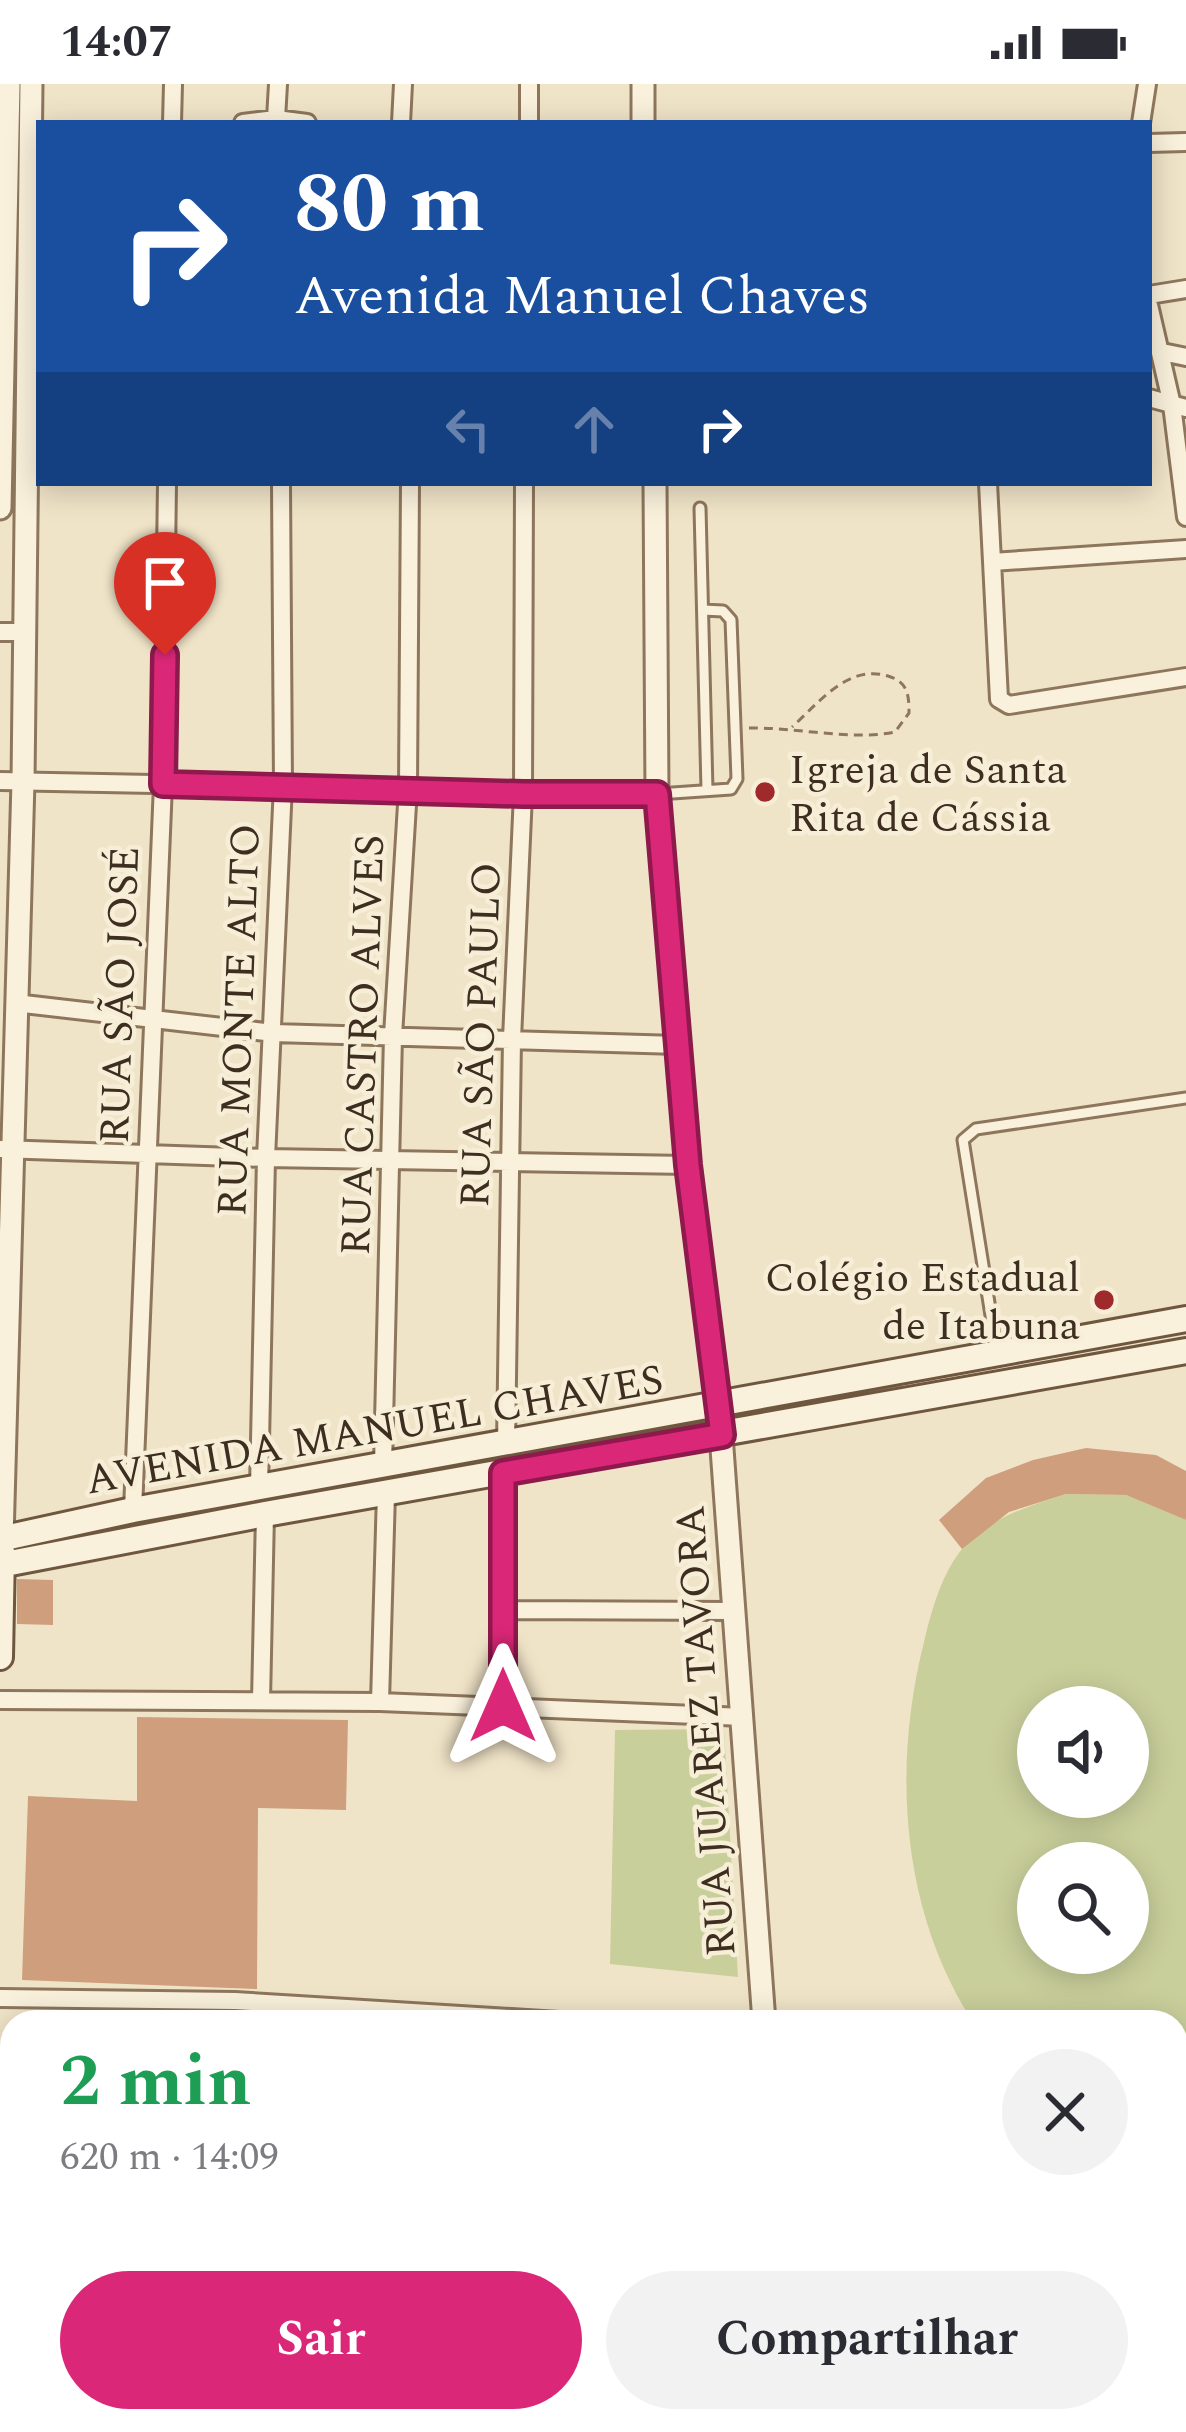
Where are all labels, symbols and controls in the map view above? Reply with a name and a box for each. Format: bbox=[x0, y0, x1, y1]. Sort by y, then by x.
text: 14:07 bbox=[60, 8, 173, 77]
text: 80 m bbox=[294, 141, 485, 269]
icon: right bbox=[96, 168, 252, 324]
text: Avenida Manuel Chaves bbox=[294, 256, 870, 338]
icon: left bbox=[435, 396, 501, 462]
icon: ahead bbox=[561, 396, 627, 462]
icon: right bbox=[687, 396, 753, 462]
pin bbox=[114, 532, 216, 655]
icon: arrive bbox=[132, 550, 198, 616]
place label: Igreja de Santa Rita de Cássia bbox=[789, 739, 1067, 850]
marker: Igreja de Santa Rita de Cássia bbox=[752, 779, 778, 805]
street label: RUA MONTE ALTO bbox=[201, 823, 278, 1218]
street label: RUA CASTRO ALVES bbox=[325, 833, 402, 1257]
street label: RUA SÃO JOSÉ bbox=[84, 845, 157, 1145]
street label: RUA SÃO PAULO bbox=[444, 861, 519, 1209]
place label: Colégio Estadual de Itabuna bbox=[765, 1247, 1080, 1358]
marker: Colégio Estadual de Itabuna bbox=[1091, 1287, 1117, 1313]
street label: AVENIDA MANUEL CHAVES bbox=[81, 1349, 668, 1512]
street label: RUA JUAREZ TAVORA bbox=[659, 1503, 754, 1959]
position arrow bbox=[440, 1643, 566, 1769]
map controls bbox=[1017, 1686, 1149, 1974]
button: sound bbox=[1017, 1686, 1149, 1818]
button: search bbox=[1017, 1842, 1149, 1974]
text: 2 min bbox=[60, 2028, 252, 2137]
button: close bbox=[1002, 2049, 1128, 2175]
text: 620 m · 14:09 bbox=[60, 2128, 279, 2187]
button: Sair bbox=[60, 2271, 582, 2409]
button: Compartilhar bbox=[606, 2271, 1128, 2409]

